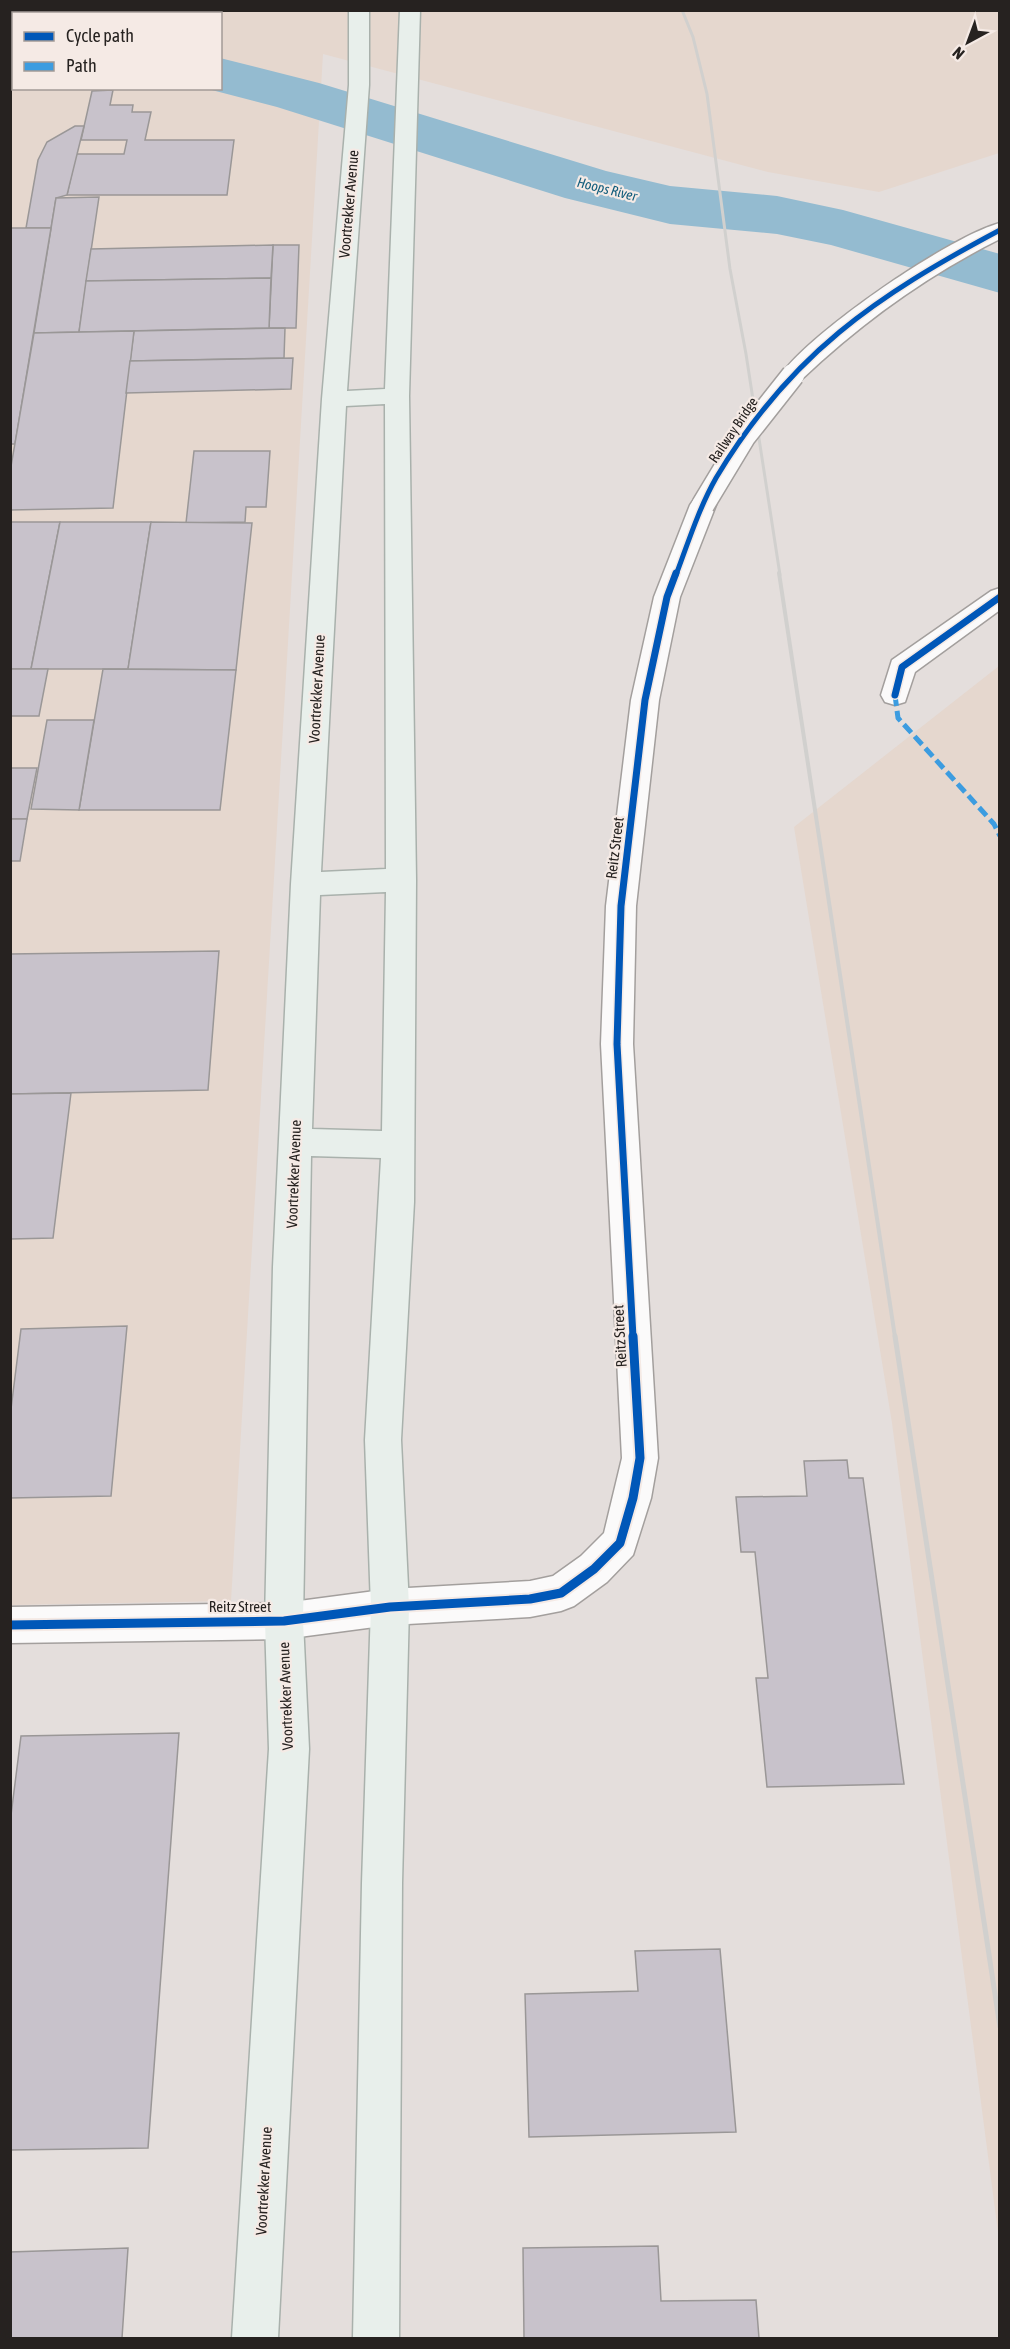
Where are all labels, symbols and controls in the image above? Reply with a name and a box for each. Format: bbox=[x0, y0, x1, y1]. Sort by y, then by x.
legend bbox=[12, 12, 222, 90]
north arrow bbox=[938, 12, 998, 72]
text: Cycle path bbox=[66, 25, 134, 46]
text: N bbox=[949, 43, 968, 63]
text: Path bbox=[66, 55, 97, 76]
street label: Voortrekker Avenue bbox=[335, 149, 362, 259]
water label: Hoops River bbox=[575, 174, 639, 204]
street label: Railway Bridge bbox=[705, 394, 761, 466]
street label: Voortrekker Avenue bbox=[305, 634, 328, 744]
street label: Reitz Street bbox=[602, 816, 627, 880]
street label: Voortrekker Avenue bbox=[283, 1119, 304, 1229]
street label: Reitz Street bbox=[609, 1304, 630, 1368]
street label: Reitz Street bbox=[209, 1598, 271, 1615]
street label: Voortrekker Avenue bbox=[275, 1641, 296, 1751]
street label: Voortrekker Avenue bbox=[252, 2126, 275, 2236]

